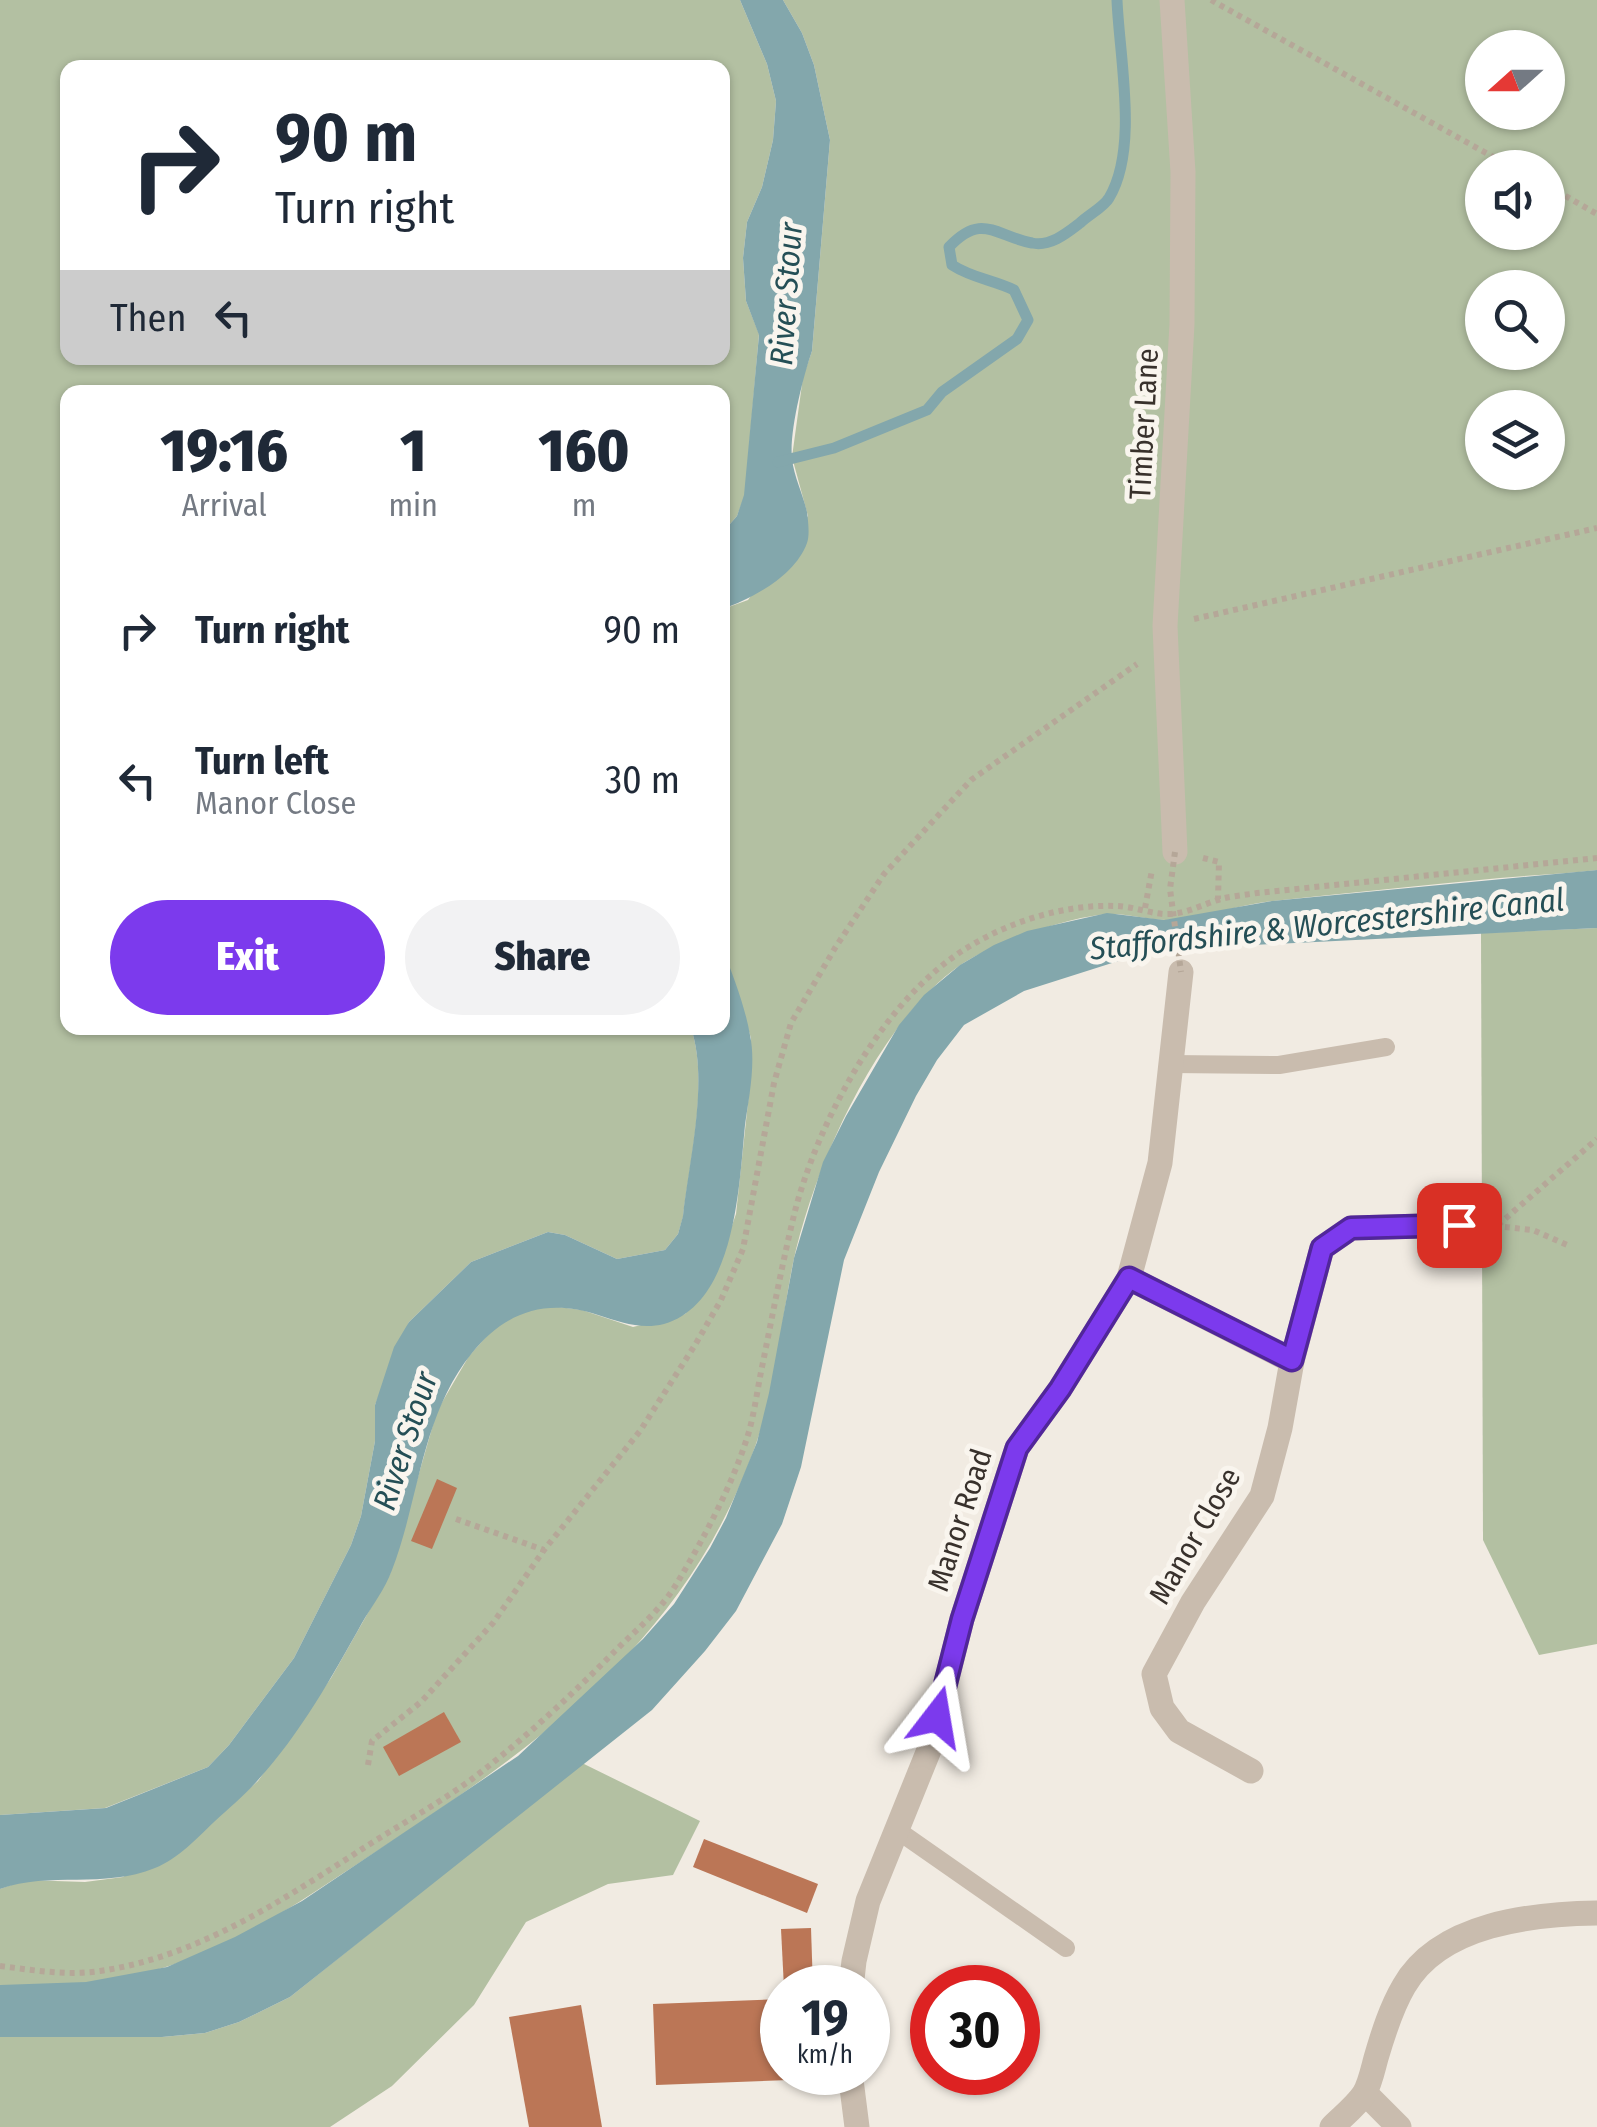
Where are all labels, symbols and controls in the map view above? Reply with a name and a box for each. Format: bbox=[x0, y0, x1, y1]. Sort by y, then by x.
north arrow bbox=[1465, 30, 1565, 130]
map controls bbox=[1465, 30, 1565, 490]
text: 90 m bbox=[275, 96, 417, 180]
icon: right bbox=[110, 100, 240, 230]
button: sound bbox=[1465, 150, 1565, 250]
text: Turn right bbox=[275, 181, 454, 235]
water label: River Stour bbox=[762, 220, 810, 367]
button: search bbox=[1465, 270, 1565, 370]
icon: left bbox=[206, 290, 261, 345]
text: Then bbox=[110, 295, 186, 341]
street label: Timber Lane bbox=[1122, 348, 1166, 500]
button: layers bbox=[1465, 390, 1565, 490]
text: 19:16 bbox=[160, 415, 288, 487]
text: 1 bbox=[400, 415, 426, 487]
text: 160 bbox=[538, 415, 630, 487]
text: Arrival bbox=[182, 486, 267, 524]
text: min bbox=[388, 486, 438, 524]
text: m bbox=[572, 486, 596, 524]
icon: right bbox=[110, 603, 165, 658]
text: Turn right bbox=[195, 607, 349, 653]
text: 90 m bbox=[604, 607, 680, 653]
text: Turn left bbox=[195, 738, 329, 784]
icon: left bbox=[110, 753, 165, 808]
text: 30 m bbox=[605, 757, 680, 803]
text: Manor Close bbox=[195, 784, 356, 822]
water label: Staffordshire & Worcestershire Canal bbox=[1087, 880, 1566, 968]
button: Exit bbox=[110, 900, 385, 1015]
button: Share bbox=[405, 900, 680, 1015]
pin bbox=[1417, 1183, 1502, 1268]
icon: arrive bbox=[1432, 1198, 1487, 1253]
water label: River Stour bbox=[365, 1366, 445, 1515]
street label: Manor Road bbox=[920, 1444, 1000, 1596]
street label: Manor Close bbox=[1142, 1462, 1248, 1610]
position arrow bbox=[885, 1665, 989, 1769]
speed limit sign: 30 bbox=[910, 1965, 1040, 2095]
text: 19 bbox=[801, 1988, 848, 2048]
text: km/h bbox=[797, 2040, 853, 2070]

